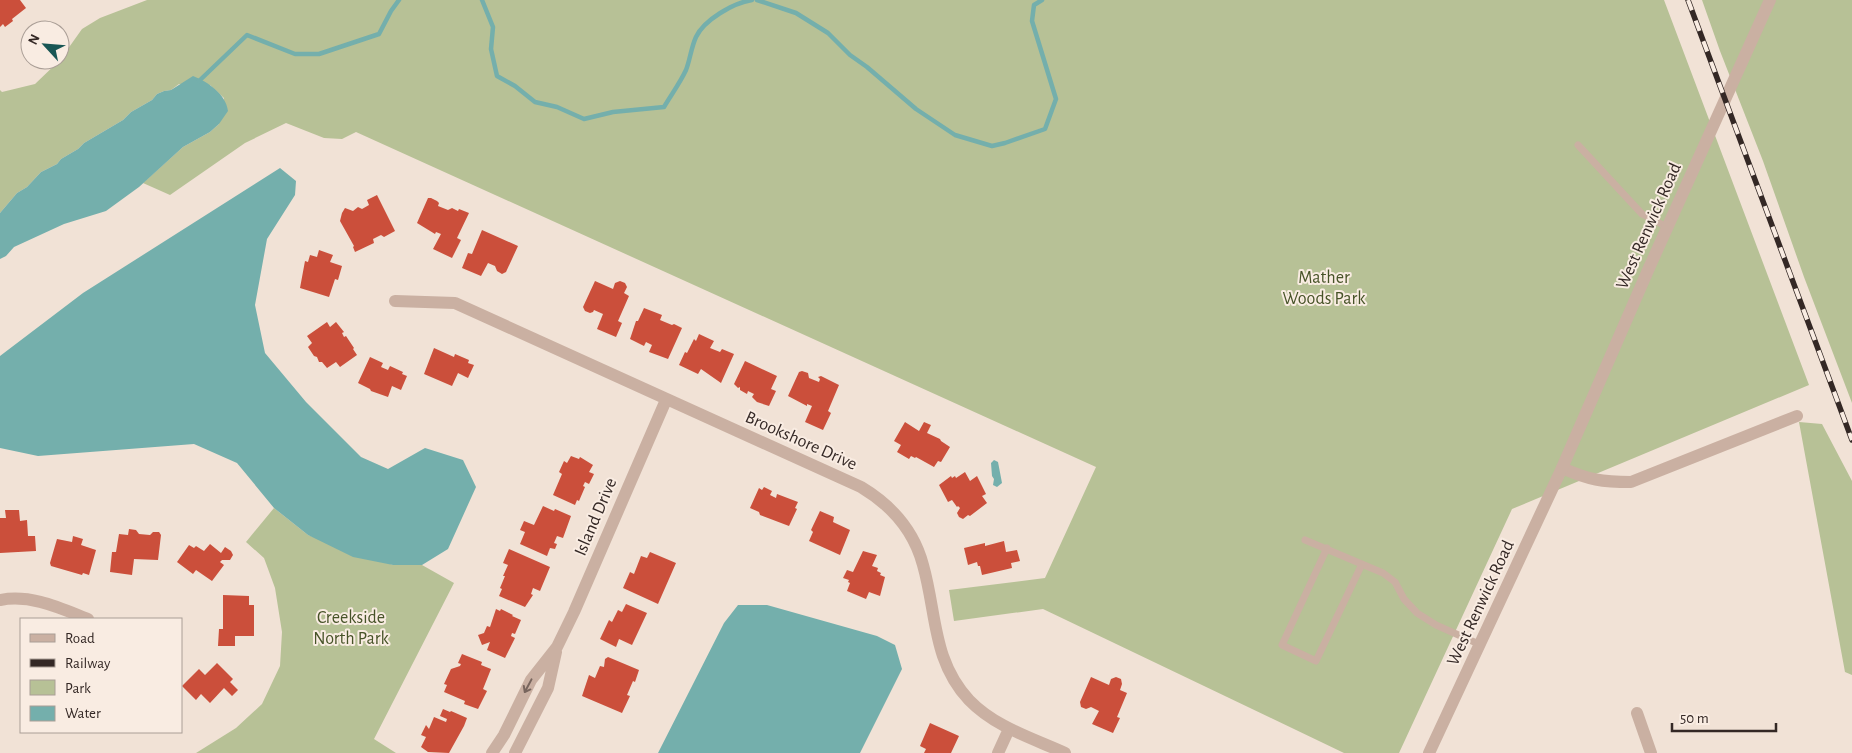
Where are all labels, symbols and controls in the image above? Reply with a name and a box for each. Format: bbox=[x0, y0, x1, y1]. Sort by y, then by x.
north arrow bbox=[20, 20, 70, 70]
text: N bbox=[26, 32, 43, 47]
street label: West Renwick Road bbox=[1613, 160, 1685, 292]
park label: Mather Woods Park bbox=[1283, 269, 1366, 308]
street label: Brookshore Drive bbox=[742, 408, 860, 474]
street label: Island Drive bbox=[572, 475, 620, 559]
street label: West Renwick Road bbox=[1444, 538, 1518, 668]
park label: Creekside North Park bbox=[313, 609, 390, 648]
legend bbox=[20, 618, 182, 733]
text: Road bbox=[65, 631, 95, 646]
text: Railway bbox=[65, 656, 111, 671]
one-way arrow bbox=[523, 679, 533, 694]
text: Park bbox=[65, 681, 91, 696]
scale bar bbox=[1672, 700, 1776, 732]
text: Water bbox=[65, 706, 101, 721]
text: 50 m bbox=[1680, 711, 1709, 726]

